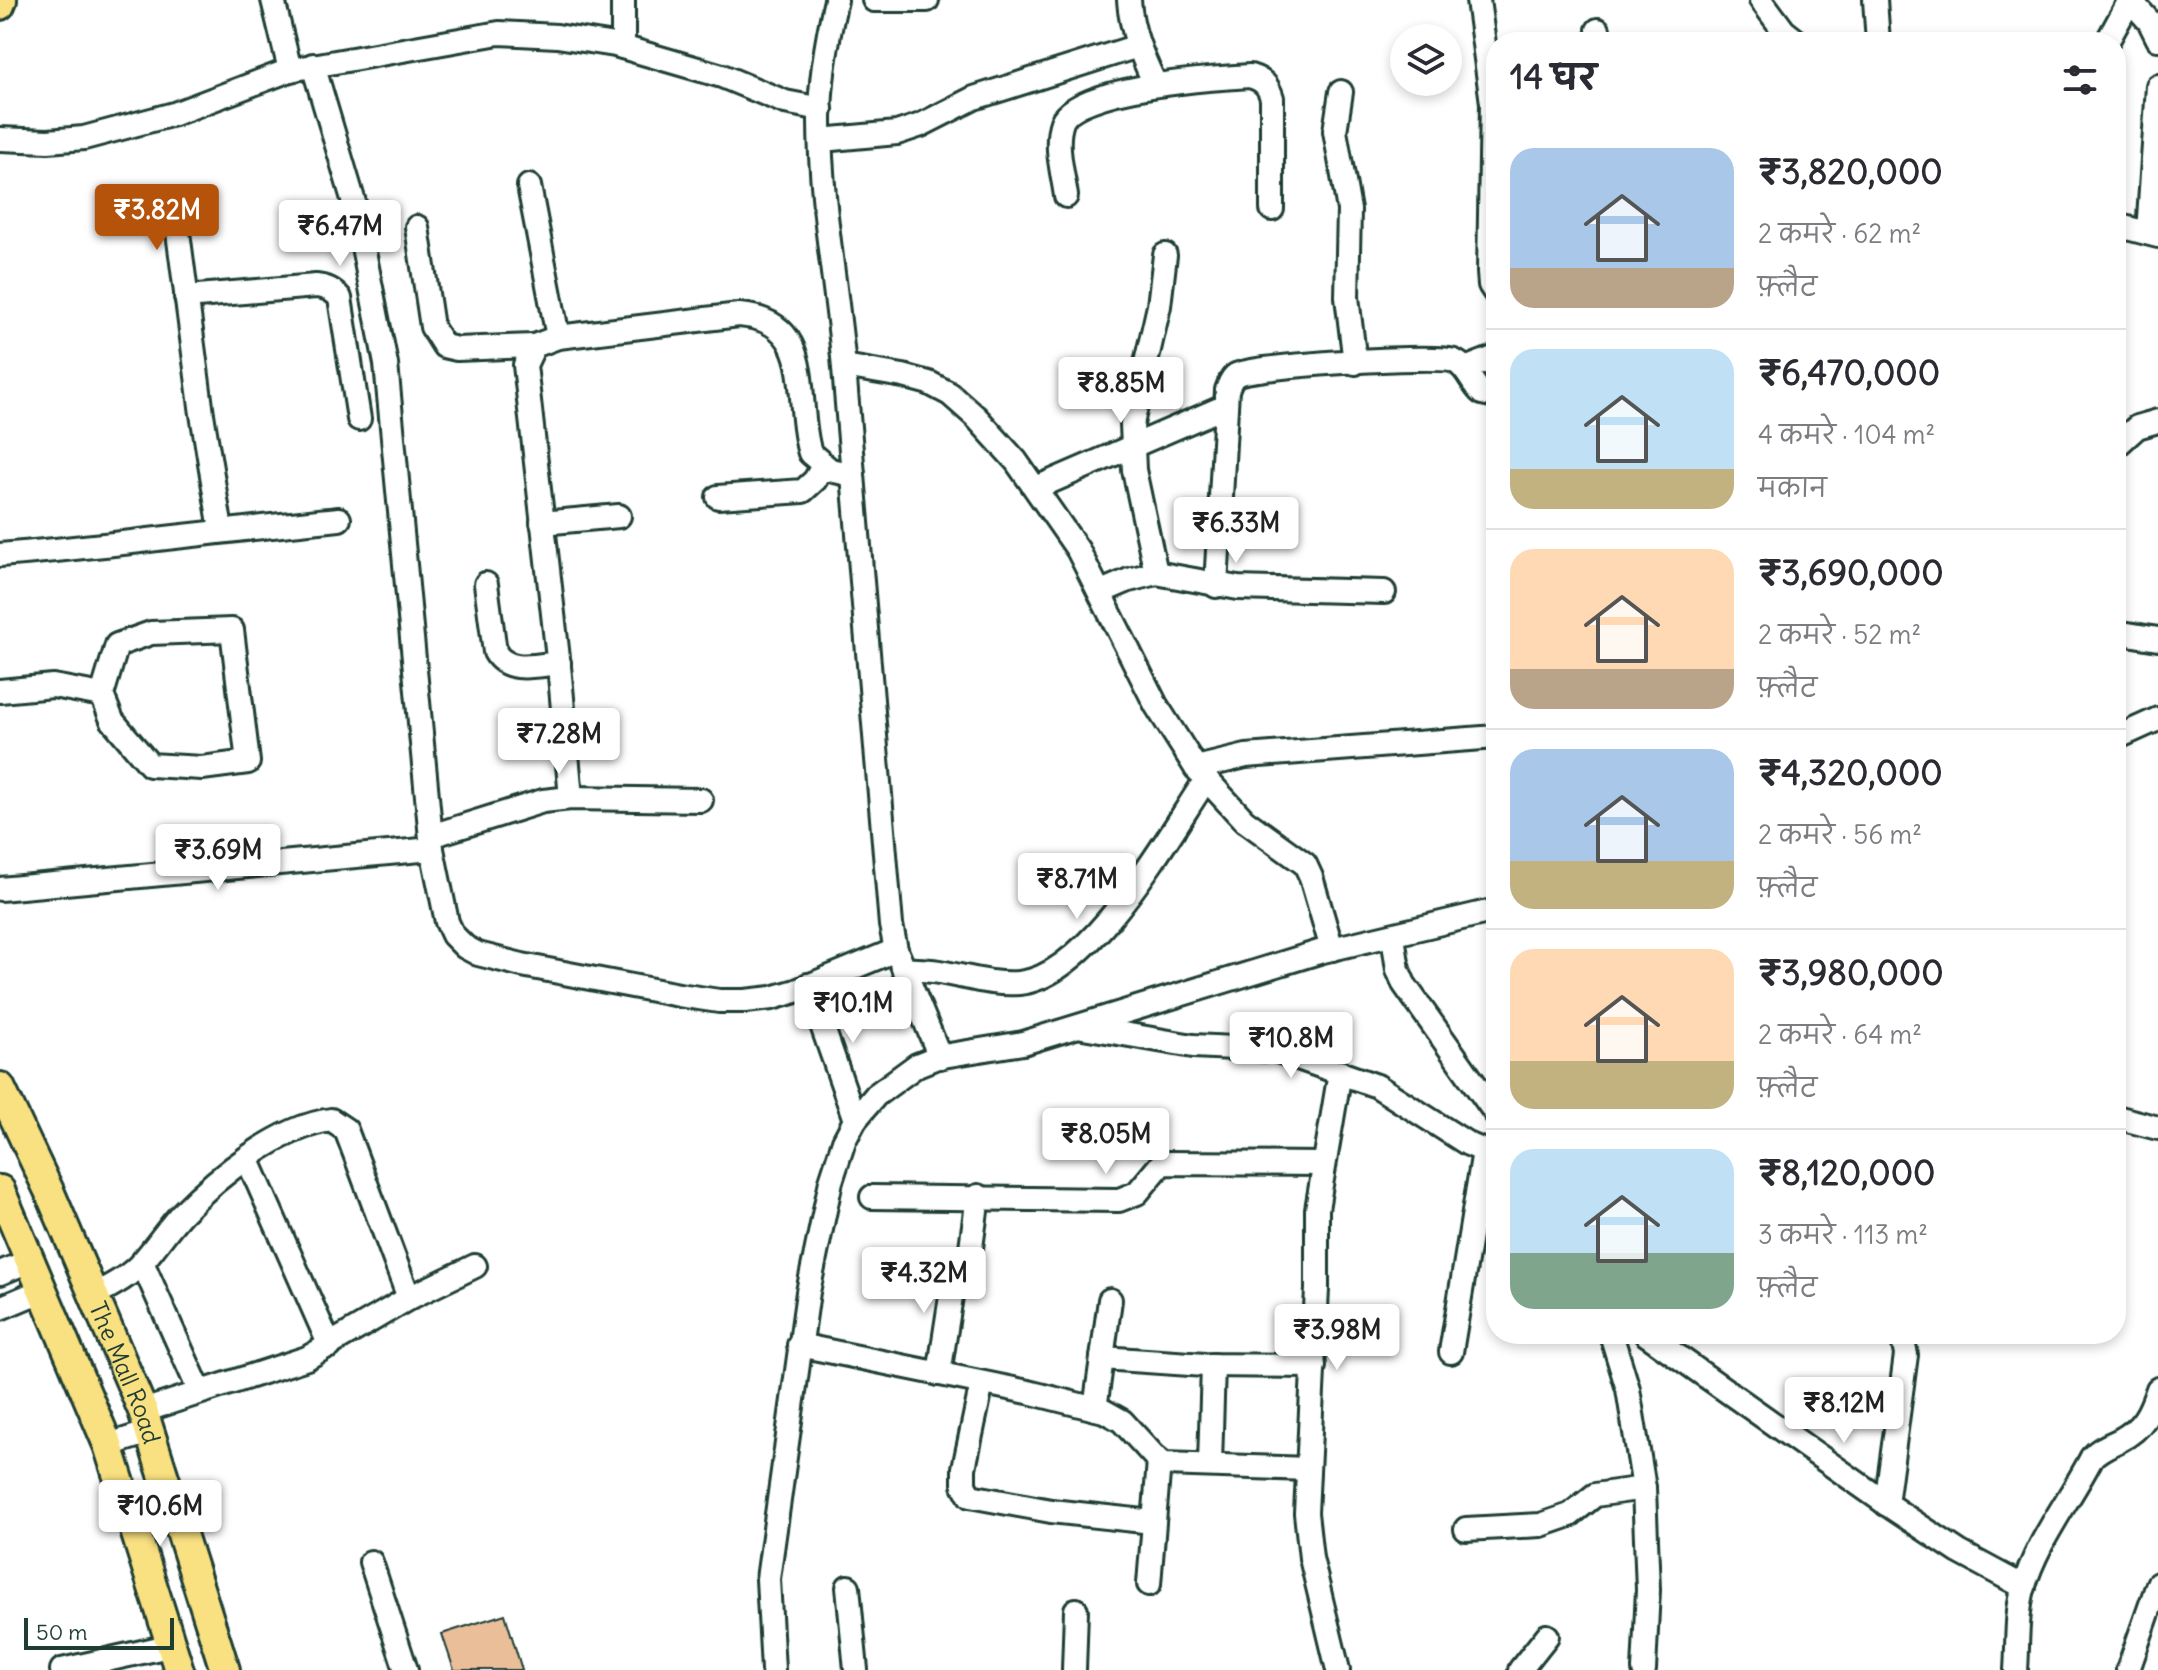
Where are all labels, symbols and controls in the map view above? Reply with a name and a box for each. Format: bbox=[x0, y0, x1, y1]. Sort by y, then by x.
map controls bbox=[1390, 24, 1462, 96]
button: layers bbox=[1390, 24, 1462, 96]
text: 14 घर bbox=[1510, 55, 1597, 98]
icon: filters bbox=[2058, 58, 2102, 102]
text: ₹3,820,000 bbox=[1758, 150, 1943, 193]
icon: home bbox=[1574, 180, 1670, 276]
pin: ₹3.82M bbox=[92, 184, 222, 252]
text: ₹3.82M bbox=[113, 193, 201, 226]
pin: ₹6.47M bbox=[275, 200, 405, 268]
text: ₹6.47M bbox=[297, 209, 383, 242]
text: 2 कमरे · 62 m² bbox=[1758, 217, 1921, 250]
text: फ़्लैट bbox=[1758, 270, 1817, 303]
text: ₹6,470,000 bbox=[1758, 351, 1940, 394]
pin: ₹8.85M bbox=[1056, 357, 1186, 425]
text: ₹8.85M bbox=[1076, 366, 1166, 399]
icon: home bbox=[1574, 381, 1670, 477]
text: 4 कमरे · 104 m² bbox=[1758, 418, 1935, 451]
text: मकान bbox=[1758, 471, 1827, 504]
pin: ₹6.33M bbox=[1171, 497, 1301, 565]
text: ₹6.33M bbox=[1192, 506, 1280, 539]
text: ₹3,690,000 bbox=[1758, 551, 1944, 594]
icon: home bbox=[1574, 581, 1670, 677]
text: 2 कमरे · 52 m² bbox=[1758, 618, 1921, 651]
text: फ़्लैट bbox=[1758, 671, 1817, 704]
pin: ₹7.28M bbox=[494, 708, 624, 776]
text: ₹7.28M bbox=[516, 717, 602, 750]
text: ₹4,320,000 bbox=[1758, 751, 1943, 794]
icon: home bbox=[1574, 781, 1670, 877]
text: 2 कमरे · 56 m² bbox=[1758, 818, 1922, 851]
pin: ₹3.69M bbox=[153, 824, 283, 892]
text: ₹3.69M bbox=[173, 833, 263, 866]
pin: ₹8.71M bbox=[1012, 853, 1142, 921]
text: ₹8.71M bbox=[1036, 862, 1118, 895]
text: फ़्लैट bbox=[1758, 871, 1817, 904]
text: ₹3,980,000 bbox=[1758, 951, 1944, 994]
pin: ₹10.1M bbox=[788, 977, 918, 1045]
icon: home bbox=[1574, 981, 1670, 1077]
text: ₹10.1M bbox=[812, 986, 894, 1019]
pin: ₹10.8M bbox=[1226, 1012, 1356, 1080]
text: 2 कमरे · 64 m² bbox=[1758, 1018, 1922, 1051]
text: ₹10.8M bbox=[1248, 1021, 1334, 1054]
text: फ़्लैट bbox=[1758, 1071, 1817, 1104]
pin: ₹8.05M bbox=[1041, 1108, 1171, 1176]
text: ₹8.05M bbox=[1060, 1117, 1152, 1150]
text: ₹8,120,000 bbox=[1758, 1151, 1935, 1194]
icon: home bbox=[1574, 1181, 1670, 1277]
text: 3 कमरे · 113 m² bbox=[1758, 1218, 1928, 1251]
pin: ₹4.32M bbox=[859, 1247, 989, 1315]
text: ₹4.32M bbox=[880, 1256, 968, 1289]
text: फ़्लैट bbox=[1758, 1271, 1817, 1304]
street label: The Mall Road bbox=[83, 1297, 167, 1447]
pin: ₹3.98M bbox=[1272, 1304, 1402, 1372]
text: ₹3.98M bbox=[1292, 1313, 1382, 1346]
pin: ₹8.12M bbox=[1779, 1377, 1909, 1445]
text: ₹8.12M bbox=[1803, 1386, 1885, 1419]
pin: ₹10.6M bbox=[95, 1480, 225, 1548]
text: ₹10.6M bbox=[117, 1489, 203, 1522]
scale bar bbox=[24, 1614, 174, 1650]
text: 50 m bbox=[36, 1618, 88, 1646]

